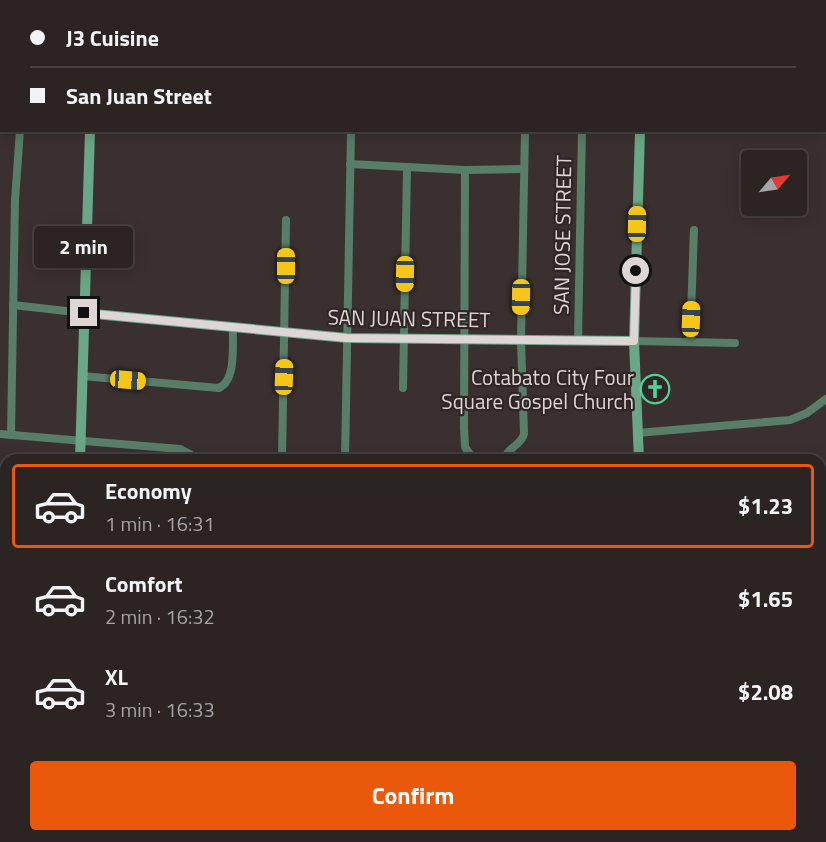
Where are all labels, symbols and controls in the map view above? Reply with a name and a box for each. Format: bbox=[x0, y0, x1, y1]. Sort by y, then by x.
text: J3 Cuisine bbox=[66, 21, 159, 55]
text: San Juan Street bbox=[66, 79, 212, 113]
north arrow bbox=[741, 150, 807, 216]
map controls bbox=[741, 150, 807, 216]
street label: SAN JOSE STREET bbox=[545, 155, 579, 315]
car bbox=[628, 206, 646, 242]
callout: 2 min bbox=[34, 226, 134, 268]
text: 2 min bbox=[59, 231, 108, 262]
car bbox=[277, 248, 295, 284]
car bbox=[396, 256, 414, 292]
route start bbox=[622, 257, 649, 284]
car bbox=[512, 279, 530, 315]
route end bbox=[70, 299, 97, 326]
street label: SAN JUAN STREET bbox=[327, 301, 491, 335]
car bbox=[681, 301, 701, 337]
car bbox=[274, 359, 294, 395]
place label: Cotabato City Four Square Gospel Church bbox=[441, 361, 634, 417]
car bbox=[109, 369, 147, 391]
church icon: Cotabato City Four Square Gospel Church bbox=[639, 373, 671, 405]
text: Economy bbox=[105, 474, 192, 508]
icon: car bbox=[33, 479, 87, 533]
text: $1.23 bbox=[738, 489, 793, 523]
text: 1 min · 16:31 bbox=[105, 508, 215, 539]
text: Comfort bbox=[105, 567, 183, 601]
icon: car bbox=[33, 572, 87, 626]
text: $1.65 bbox=[738, 582, 793, 616]
text: 2 min · 16:32 bbox=[105, 601, 215, 632]
text: XL bbox=[105, 660, 128, 694]
icon: car bbox=[33, 665, 87, 719]
text: $2.08 bbox=[738, 675, 793, 709]
text: 3 min · 16:33 bbox=[105, 694, 215, 725]
button: Confirm bbox=[30, 761, 796, 830]

